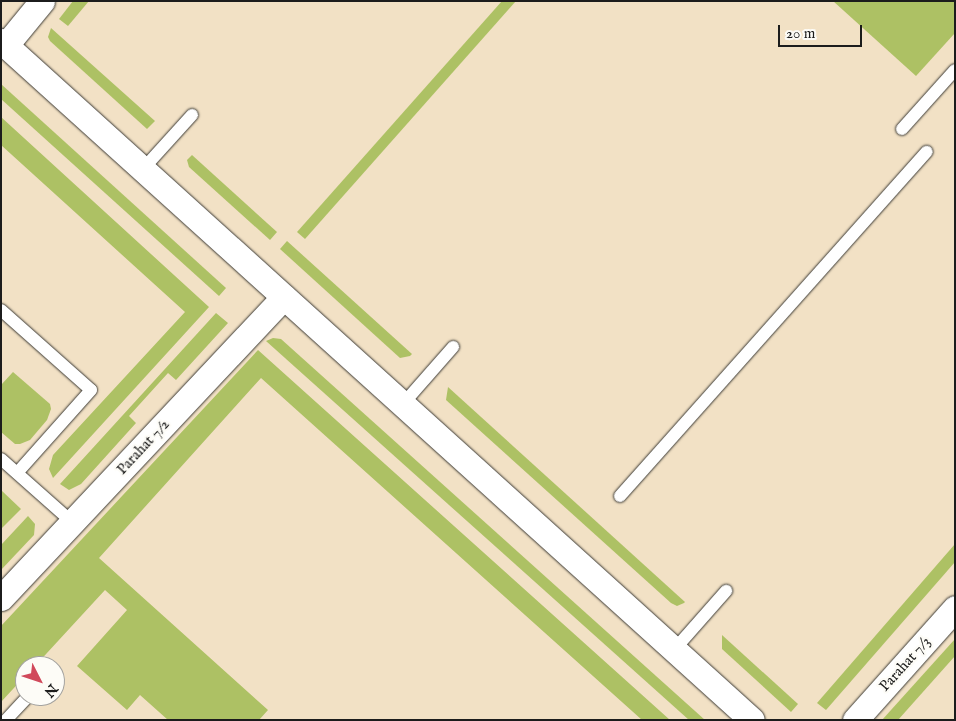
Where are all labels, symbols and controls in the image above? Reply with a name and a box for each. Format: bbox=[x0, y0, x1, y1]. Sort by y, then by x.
scale bar bbox=[781, 15, 865, 47]
text: 20 m bbox=[786, 24, 815, 43]
street label: Parahat 7/2 bbox=[113, 416, 173, 478]
street label: Parahat 7/3 bbox=[876, 633, 934, 695]
north arrow bbox=[15, 656, 65, 706]
text: N bbox=[40, 680, 61, 701]

